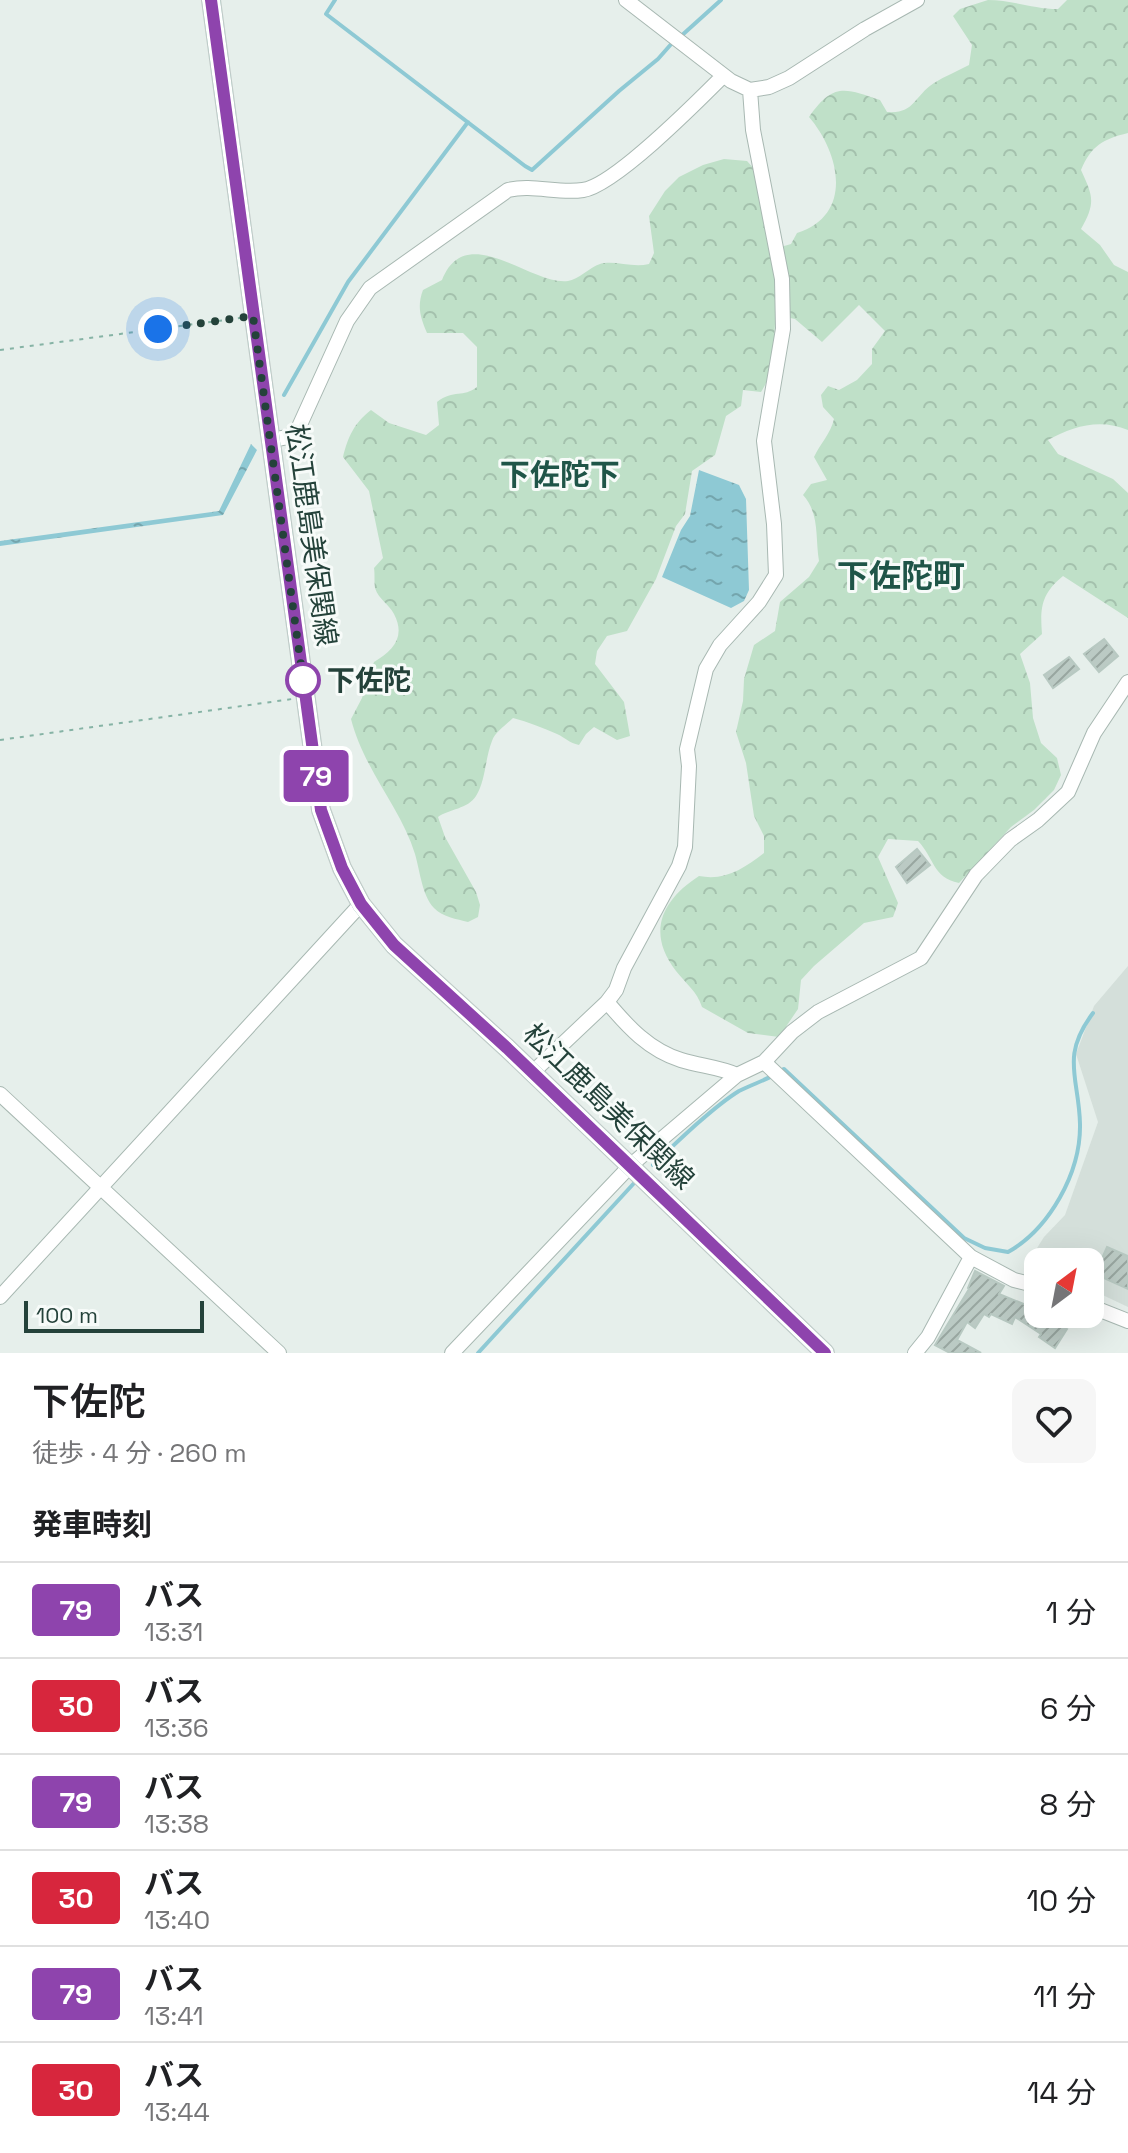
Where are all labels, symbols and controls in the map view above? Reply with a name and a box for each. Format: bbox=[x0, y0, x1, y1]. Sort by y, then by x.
your location bbox=[138, 309, 178, 349]
street label: 松江鹿島美保関線 bbox=[279, 422, 345, 648]
district label: 下佐陀下 bbox=[500, 455, 620, 494]
district label: 下佐陀町 bbox=[837, 556, 965, 596]
place label: 下佐陀 bbox=[327, 662, 411, 698]
marker: 下佐陀 bbox=[286, 663, 320, 697]
line badge: 79 bbox=[280, 750, 352, 802]
text: 79 bbox=[300, 758, 332, 794]
street label: 松江鹿島美保関線 bbox=[516, 1015, 702, 1197]
north arrow bbox=[1024, 1248, 1104, 1328]
map controls bbox=[1024, 1248, 1104, 1328]
scale bar bbox=[24, 1297, 204, 1333]
text: 100 m bbox=[36, 1301, 98, 1329]
text: 下佐陀 bbox=[32, 1378, 146, 1426]
button: heart bbox=[1012, 1379, 1096, 1463]
text: 徒歩 · 4 分 · 260 m bbox=[32, 1436, 247, 1470]
text: 発車時刻 bbox=[32, 1505, 152, 1544]
text: バス bbox=[144, 1576, 204, 1615]
text: 79 bbox=[60, 1592, 92, 1628]
text: 1 分 bbox=[1046, 1593, 1096, 1632]
text: 13:31 bbox=[144, 1615, 203, 1649]
text: バス bbox=[144, 1672, 204, 1711]
text: 30 bbox=[58, 1688, 94, 1724]
text: 6 分 bbox=[1040, 1689, 1096, 1728]
text: 13:36 bbox=[144, 1711, 209, 1745]
text: バス bbox=[144, 1768, 204, 1807]
text: 79 bbox=[60, 1784, 92, 1820]
text: 8 分 bbox=[1040, 1785, 1096, 1824]
text: 13:38 bbox=[144, 1807, 209, 1841]
text: バス bbox=[144, 1864, 204, 1903]
text: 30 bbox=[58, 1880, 94, 1916]
text: 10 分 bbox=[1027, 1881, 1096, 1920]
text: 13:40 bbox=[144, 1903, 210, 1937]
text: バス bbox=[144, 1960, 204, 1999]
text: 79 bbox=[60, 1976, 92, 2012]
text: 11 分 bbox=[1033, 1977, 1096, 2016]
text: 13:41 bbox=[144, 1999, 204, 2033]
text: バス bbox=[144, 2056, 204, 2095]
text: 30 bbox=[58, 2072, 94, 2108]
text: 14 分 bbox=[1027, 2073, 1096, 2112]
text: 13:44 bbox=[144, 2095, 210, 2129]

